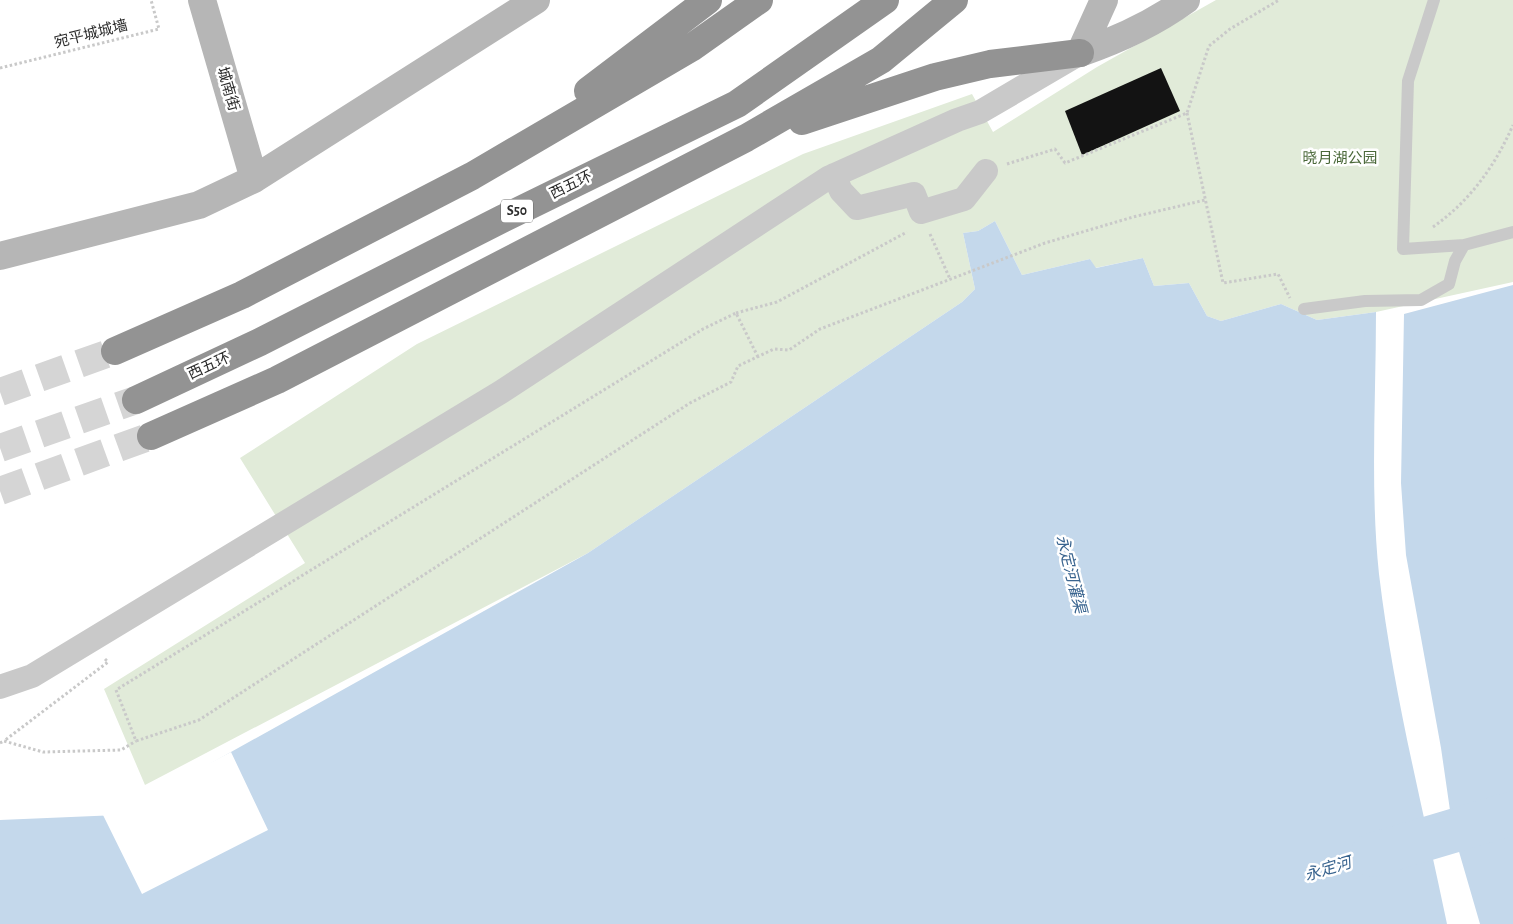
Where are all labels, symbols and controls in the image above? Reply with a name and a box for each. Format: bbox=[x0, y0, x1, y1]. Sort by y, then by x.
street label: 宛平城城墙 bbox=[53, 17, 129, 50]
street label: 城南街 bbox=[215, 65, 242, 113]
park label: 晓月湖公园 bbox=[1302, 150, 1378, 166]
street label: 西五环 bbox=[547, 168, 595, 202]
road number: S50 bbox=[501, 200, 533, 222]
street label: 西五环 bbox=[185, 350, 233, 382]
water label: 永定河灌渠 bbox=[1054, 533, 1090, 617]
water label: 永定河 bbox=[1302, 853, 1356, 884]

